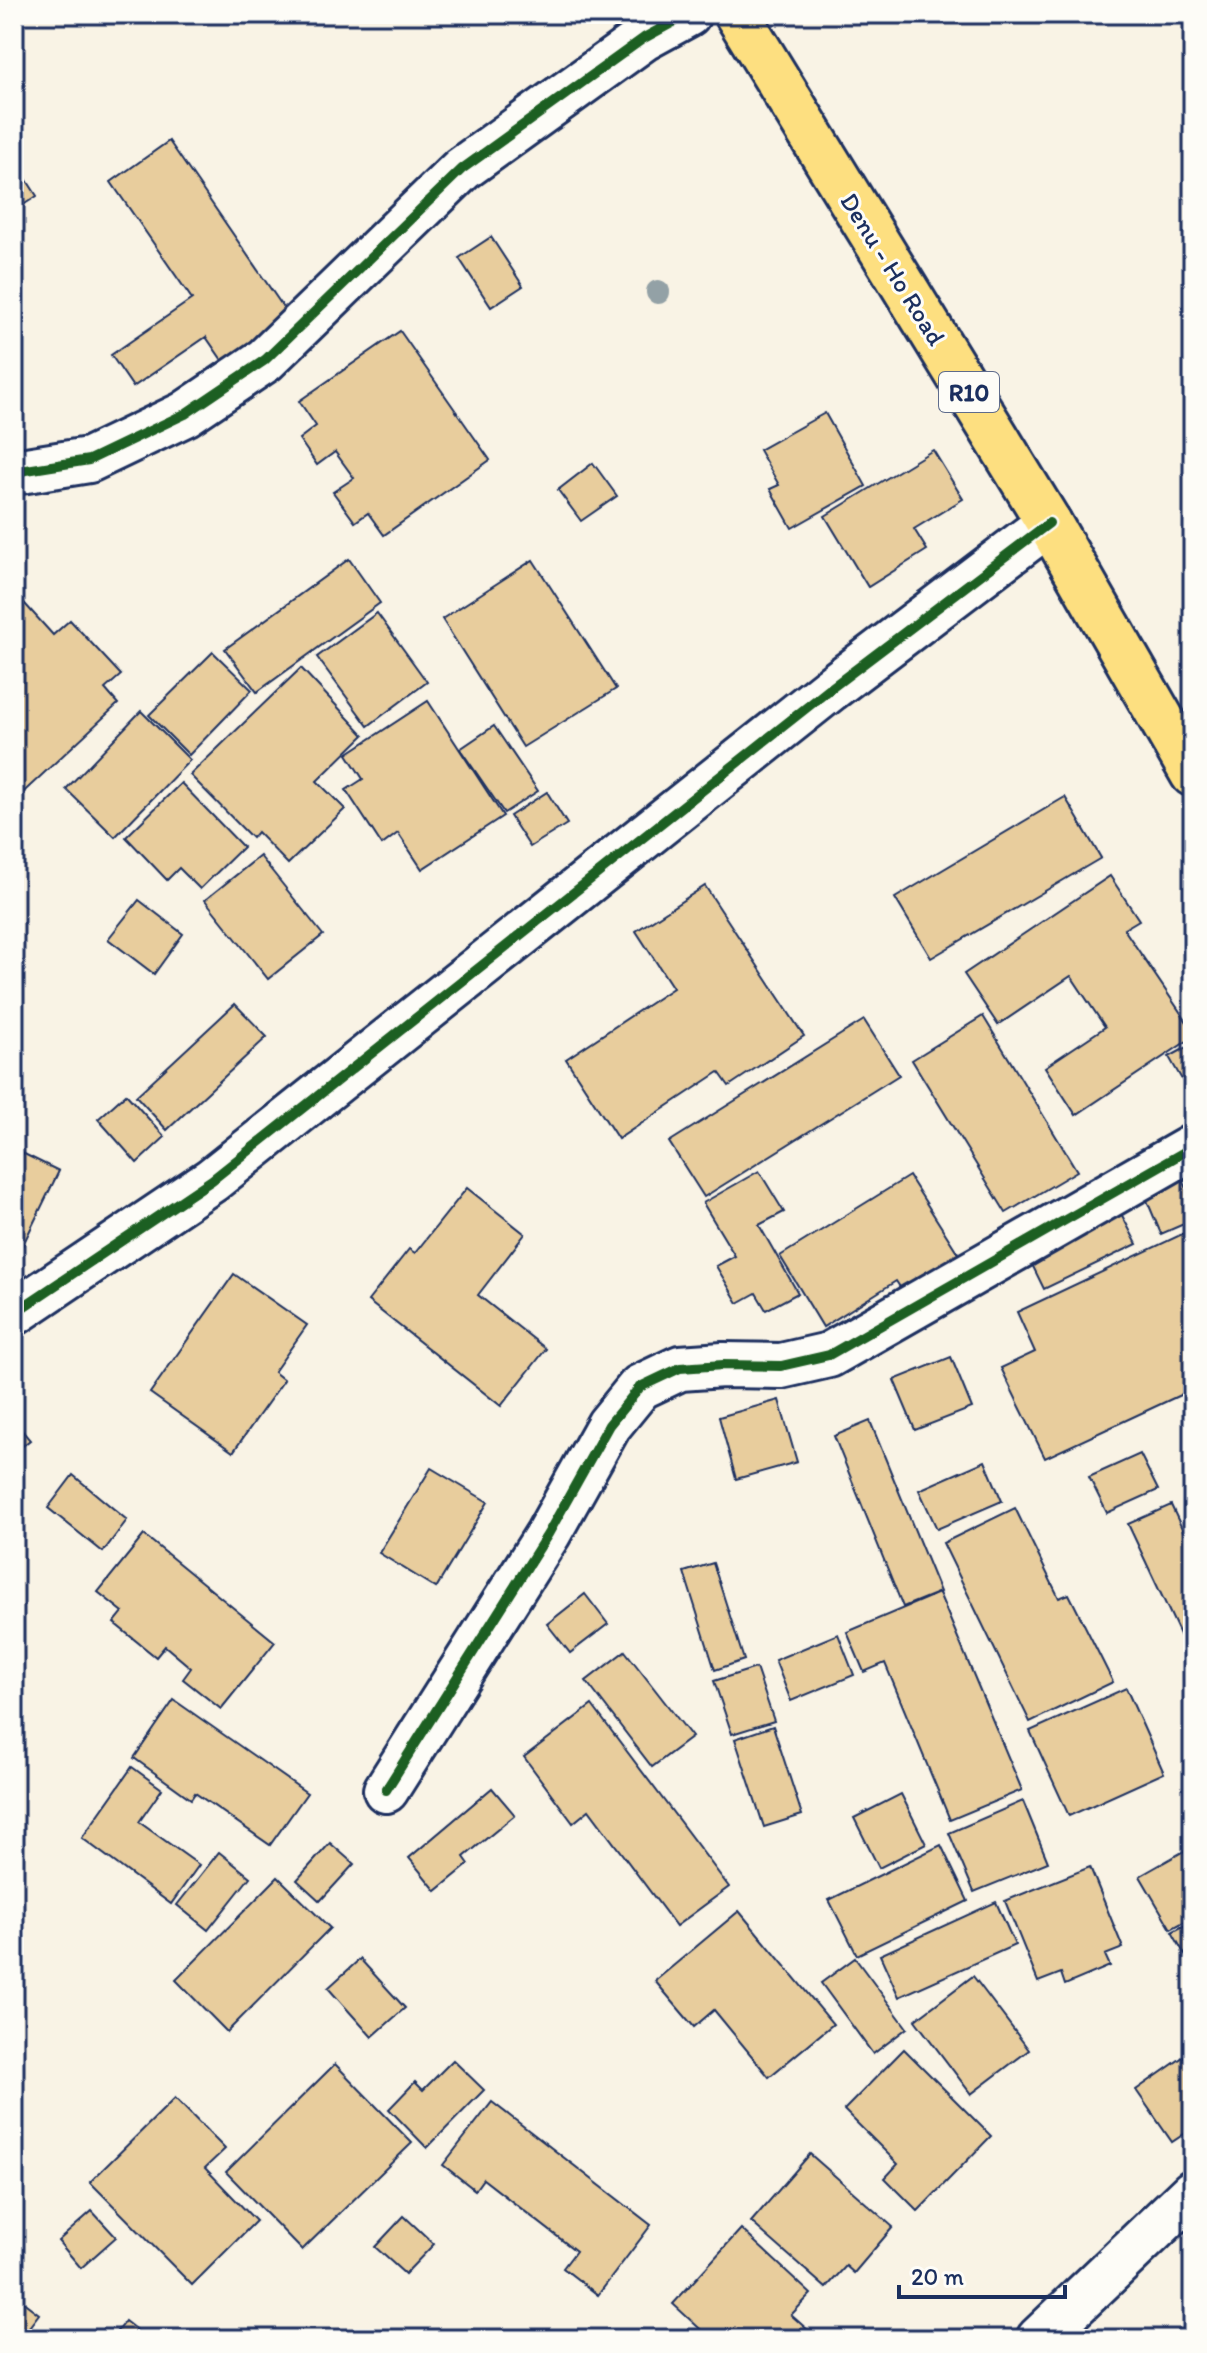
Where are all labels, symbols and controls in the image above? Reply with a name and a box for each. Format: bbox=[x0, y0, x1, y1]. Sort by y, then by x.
street label: Denu - Ho Road bbox=[833, 187, 953, 352]
road number: R10 bbox=[939, 372, 999, 412]
scale bar bbox=[899, 2249, 1065, 2299]
text: 20 m bbox=[911, 2262, 964, 2291]

